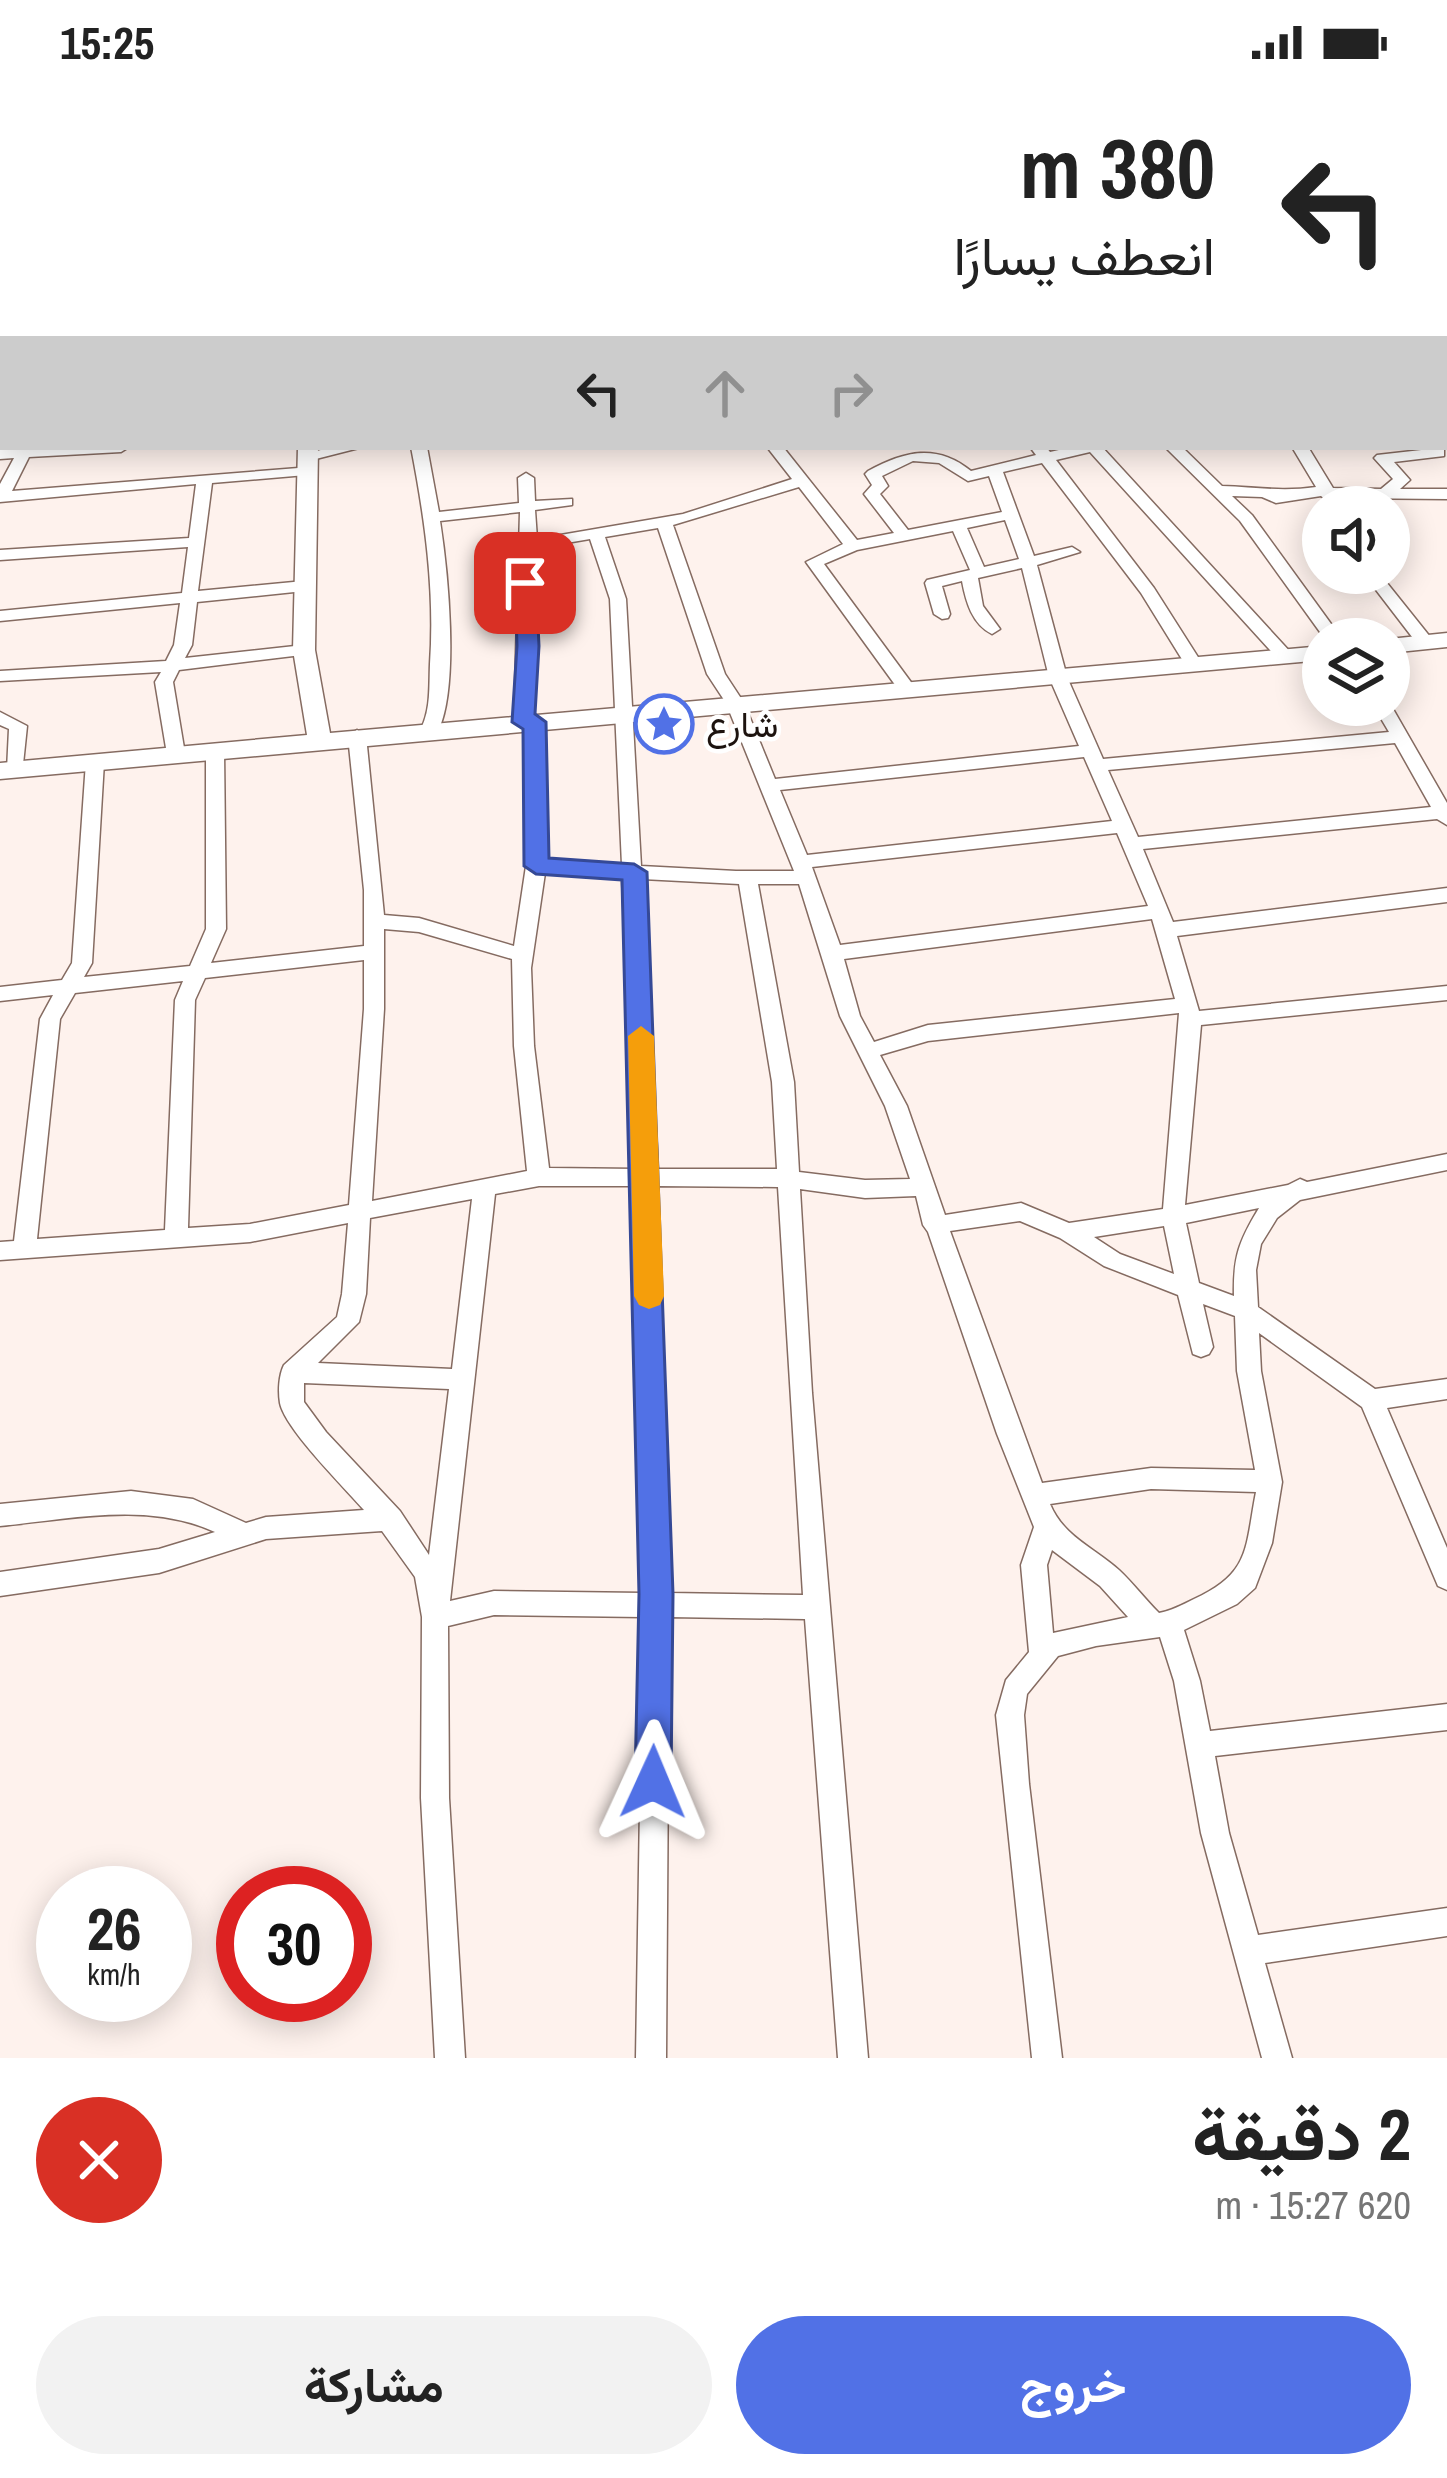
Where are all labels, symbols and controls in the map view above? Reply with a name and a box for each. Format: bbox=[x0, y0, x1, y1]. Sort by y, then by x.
text: 15:25 bbox=[60, 12, 154, 73]
text: 380 m bbox=[1020, 111, 1215, 224]
icon: left bbox=[1257, 132, 1413, 288]
text: انعطف يسارًا bbox=[953, 219, 1215, 292]
icon: left bbox=[566, 360, 632, 426]
icon: ahead bbox=[692, 360, 758, 426]
icon: right bbox=[818, 360, 884, 426]
map controls bbox=[1302, 486, 1410, 726]
button: sound bbox=[1302, 486, 1410, 594]
pin bbox=[474, 532, 576, 634]
icon: arrive bbox=[492, 550, 558, 616]
button: layers bbox=[1302, 618, 1410, 726]
place icon: شارع bbox=[633, 693, 695, 755]
place label: شارع bbox=[706, 700, 778, 749]
position arrow bbox=[590, 1719, 716, 1845]
speed limit sign: 30 bbox=[216, 1866, 372, 2022]
text: 26 bbox=[87, 1888, 141, 1969]
text: km/h bbox=[87, 1954, 141, 1994]
text: 2 دقيقة bbox=[1192, 2085, 1411, 2182]
button: close bbox=[36, 2097, 162, 2223]
text: 620 m · 15:27 bbox=[1215, 2179, 1411, 2231]
button: مشاركة bbox=[36, 2316, 712, 2454]
button: خروج bbox=[736, 2316, 1411, 2454]

